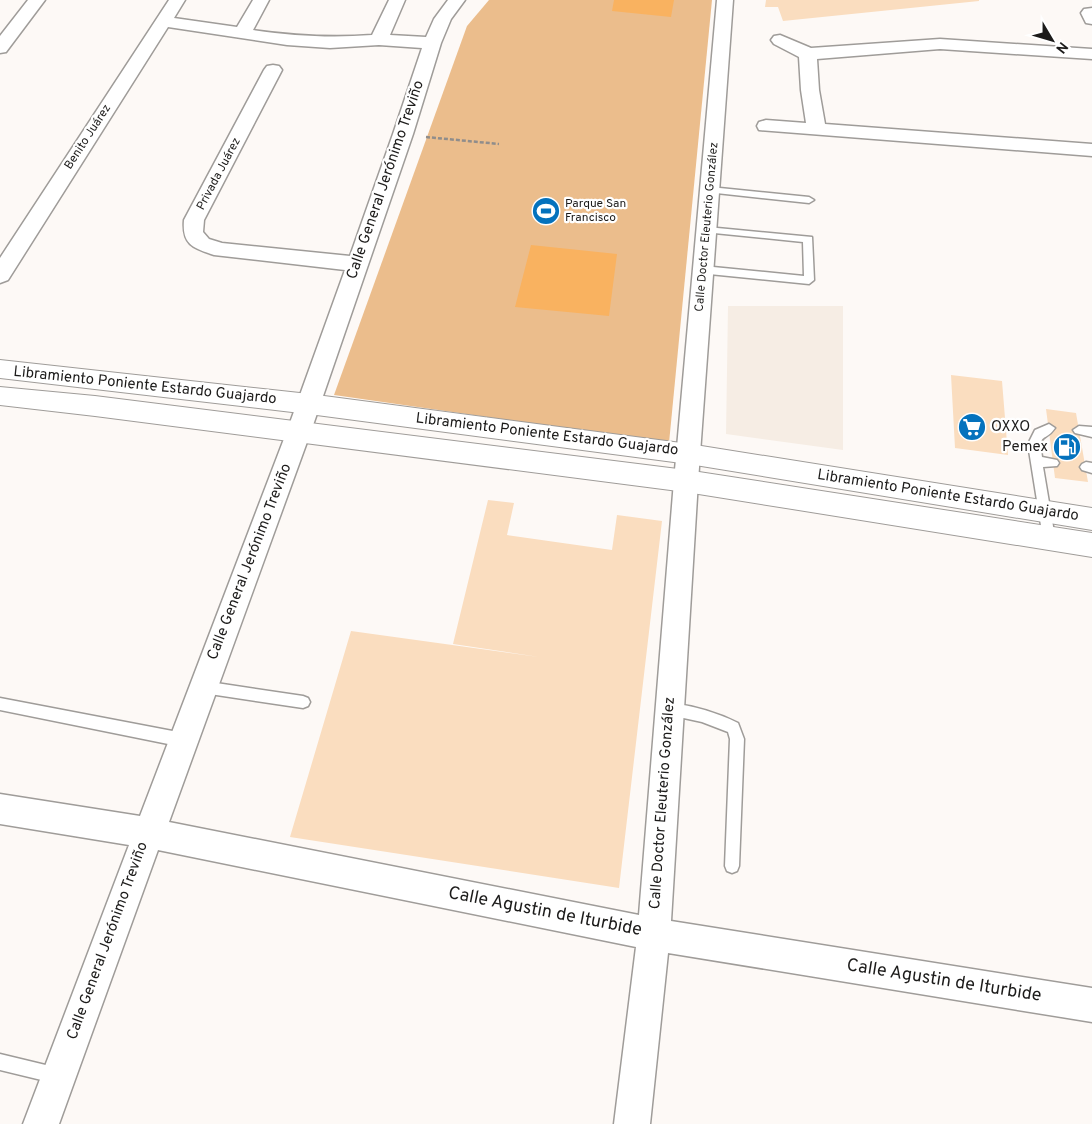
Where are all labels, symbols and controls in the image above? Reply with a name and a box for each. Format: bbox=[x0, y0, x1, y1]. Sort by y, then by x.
north arrow bbox=[1027, 15, 1077, 65]
text: N bbox=[1051, 38, 1071, 56]
street label: Calle General Jerónimo Treviño bbox=[343, 78, 429, 282]
street label: Benito Juárez bbox=[61, 101, 115, 173]
street label: Privada Juárez bbox=[193, 135, 245, 213]
street label: Calle Doctor Eleuterio González bbox=[692, 141, 722, 313]
sports icon: Parque San Francisco bbox=[531, 196, 561, 226]
place label: Parque San Francisco bbox=[565, 196, 626, 226]
street label: Libramiento Poniente Estardo Guajardo bbox=[12, 363, 278, 409]
street label: Libramiento Poniente Estardo Guajardo bbox=[415, 409, 679, 461]
supermarket icon: OXXO bbox=[957, 412, 987, 442]
place label: OXXO bbox=[991, 418, 1030, 437]
fuel station icon: Pemex bbox=[1052, 432, 1082, 462]
place label: Pemex bbox=[1002, 438, 1048, 457]
street label: Calle General Jerónimo Treviño bbox=[204, 461, 296, 663]
street label: Libramiento Poniente Estardo Guajardo bbox=[816, 466, 1080, 526]
street label: Calle Doctor Eleuterio González bbox=[646, 696, 680, 910]
street label: Calle General Jerónimo Treviño bbox=[63, 840, 153, 1042]
street label: Calle Agustin de Iturbide bbox=[446, 882, 644, 942]
street label: Calle Agustin de Iturbide bbox=[845, 954, 1043, 1008]

